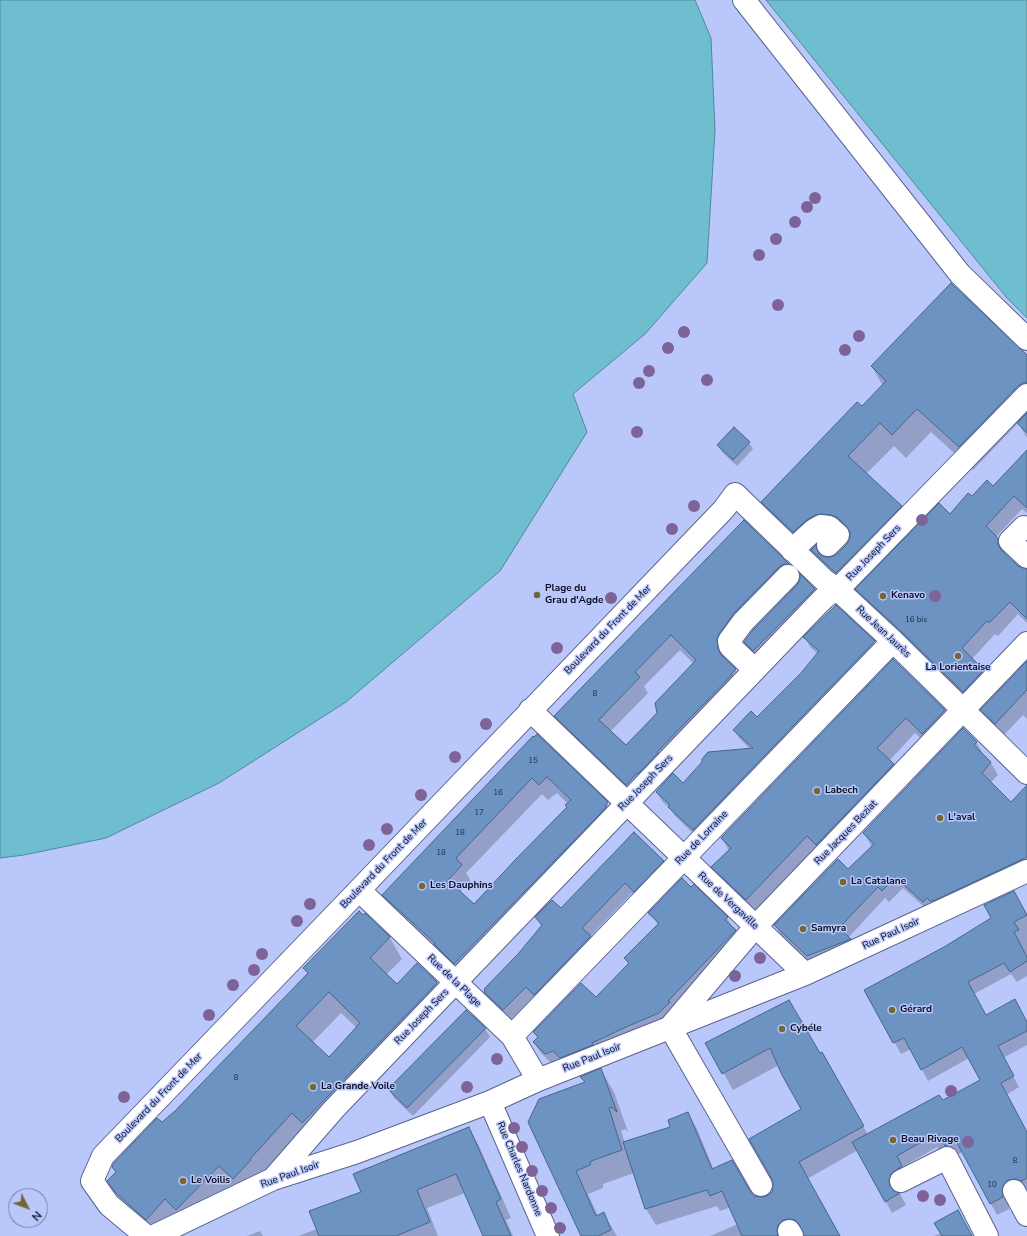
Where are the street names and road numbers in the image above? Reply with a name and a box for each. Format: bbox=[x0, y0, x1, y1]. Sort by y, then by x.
street label: Rue Joseph Sers bbox=[844, 523, 904, 583]
street label: Boulevard du Front de Mer bbox=[562, 583, 654, 677]
street label: Rue Jean Jaurès bbox=[853, 604, 913, 660]
street label: Rue Joseph Sers bbox=[616, 753, 676, 813]
street label: Rue Jacques Beziat bbox=[812, 798, 880, 868]
street label: Rue de Lorraine bbox=[673, 808, 731, 868]
street label: Boulevard du Front de Mer bbox=[338, 817, 430, 911]
street label: Rue de Vergaville bbox=[695, 870, 761, 932]
street label: Rue Paul Isoir bbox=[861, 916, 921, 952]
street label: Rue de la Plage bbox=[424, 952, 484, 1010]
street label: Rue Joseph Sers bbox=[392, 987, 452, 1047]
street label: Rue Paul Isoir bbox=[561, 1041, 623, 1075]
street label: Boulevard du Front de Mer bbox=[113, 1051, 205, 1145]
street label: Rue Charles Nardonne bbox=[494, 1120, 544, 1218]
street label: Rue Paul Isoir bbox=[259, 1159, 321, 1191]

